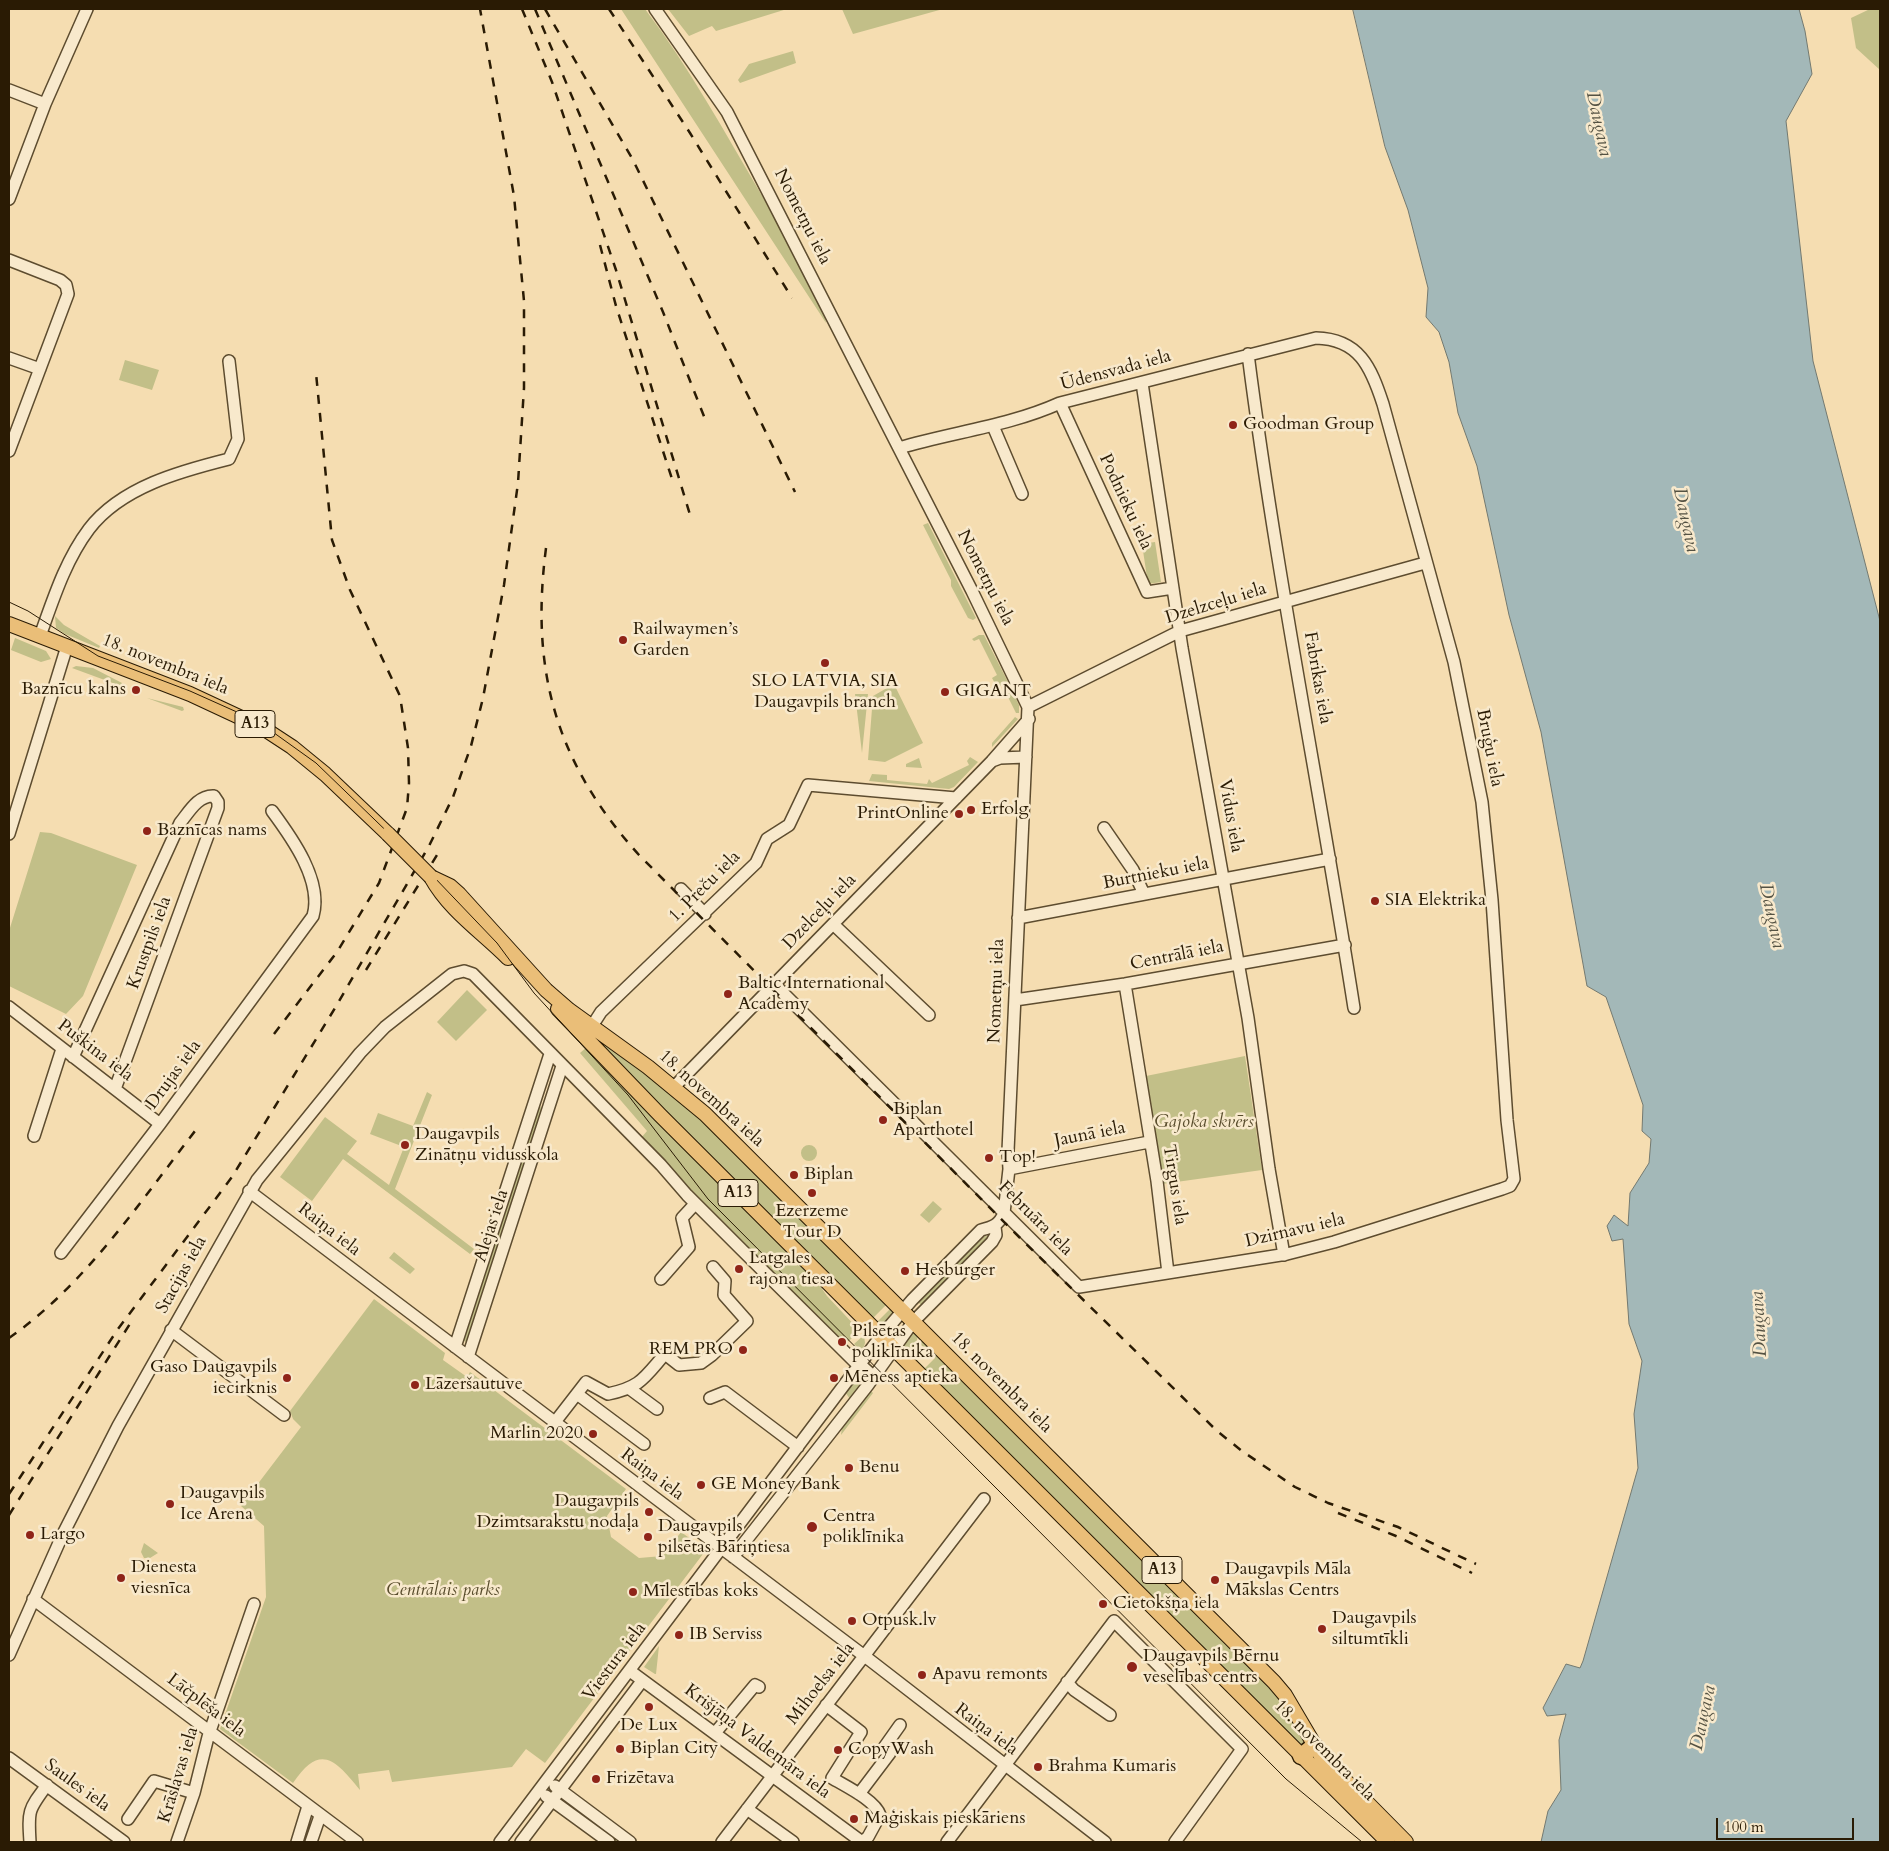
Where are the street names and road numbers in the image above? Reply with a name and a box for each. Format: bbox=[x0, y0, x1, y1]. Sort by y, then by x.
street label: Nometņu iela bbox=[769, 165, 835, 269]
street label: Ūdensvada iela bbox=[1058, 346, 1174, 396]
street label: Podnieku iela bbox=[1093, 451, 1157, 553]
street label: Nometņu iela bbox=[952, 526, 1018, 630]
street label: Dzelzceļu iela bbox=[1163, 578, 1269, 630]
street label: 18. novembra iela bbox=[98, 630, 232, 700]
street label: Fabrikas iela bbox=[1298, 630, 1336, 726]
street label: Bruģu iela bbox=[1471, 707, 1507, 789]
road number: A13 bbox=[235, 711, 275, 738]
street label: Vidus iela bbox=[1213, 778, 1247, 854]
street label: 1. Preču iela bbox=[665, 847, 745, 927]
street label: Burtnieku iela bbox=[1101, 853, 1211, 895]
street label: Dzelceļu iela bbox=[779, 870, 861, 954]
street label: Krustpils iela bbox=[123, 894, 177, 992]
street label: Centrālā iela bbox=[1128, 936, 1226, 976]
street label: Nometņu iela bbox=[984, 938, 1010, 1044]
street label: Puškina iela bbox=[53, 1015, 137, 1087]
street label: Drujas iela bbox=[142, 1036, 206, 1114]
street label: 18. novembra iela bbox=[654, 1046, 768, 1152]
street label: Jaunā iela bbox=[1053, 1118, 1127, 1152]
street label: Tirgus iela bbox=[1157, 1143, 1191, 1227]
street label: Februāra iela bbox=[993, 1177, 1077, 1261]
road number: A13 bbox=[718, 1180, 758, 1206]
street label: Alejas iela bbox=[470, 1187, 514, 1265]
street label: Raiņa iela bbox=[293, 1199, 365, 1261]
street label: Dzirnavu iela bbox=[1243, 1209, 1347, 1253]
street label: Stacijas iela bbox=[152, 1233, 212, 1317]
street label: 18. novembra iela bbox=[946, 1328, 1056, 1438]
street label: Raiņa iela bbox=[616, 1444, 688, 1506]
road number: A13 bbox=[1142, 1556, 1182, 1584]
street label: Viestura iela bbox=[578, 1618, 652, 1706]
street label: Mihoelsa iela bbox=[782, 1639, 860, 1729]
street label: Lāčplēša iela bbox=[162, 1669, 250, 1743]
street label: Krišjāņa Valdemāra iela bbox=[680, 1680, 834, 1804]
street label: 18. novembra iela bbox=[1269, 1696, 1379, 1806]
street label: Raiņa iela bbox=[950, 1699, 1022, 1761]
street label: Krāslavas iela bbox=[154, 1724, 204, 1826]
street label: Saules iela bbox=[40, 1755, 114, 1817]

